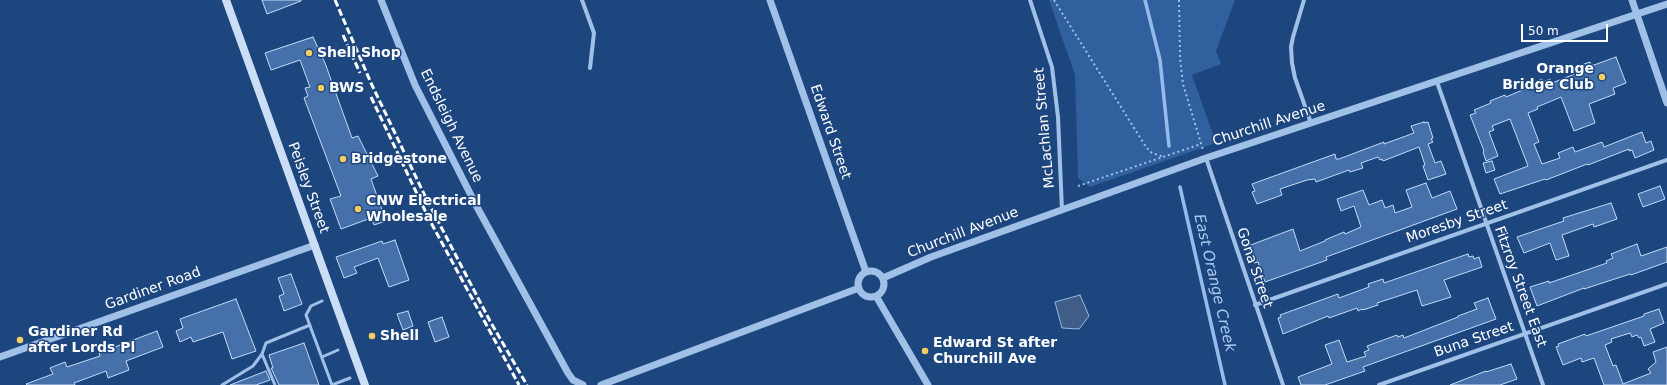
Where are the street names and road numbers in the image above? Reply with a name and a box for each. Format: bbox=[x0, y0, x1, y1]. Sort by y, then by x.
street label: Endsleigh Avenue bbox=[416, 66, 486, 186]
street label: McLachlan Street bbox=[1031, 67, 1059, 189]
street label: Edward Street bbox=[806, 82, 854, 182]
street label: Churchill Avenue bbox=[1210, 98, 1328, 150]
street label: Peisley Street bbox=[284, 140, 332, 236]
street label: Moresby Street bbox=[1404, 197, 1510, 247]
street label: Churchill Avenue bbox=[905, 204, 1021, 262]
street label: Fitzroy Street East bbox=[1490, 224, 1550, 350]
street label: Gona Street bbox=[1232, 226, 1276, 310]
street label: Gardiner Road bbox=[103, 264, 203, 314]
street label: Buna Street bbox=[1432, 319, 1516, 361]

